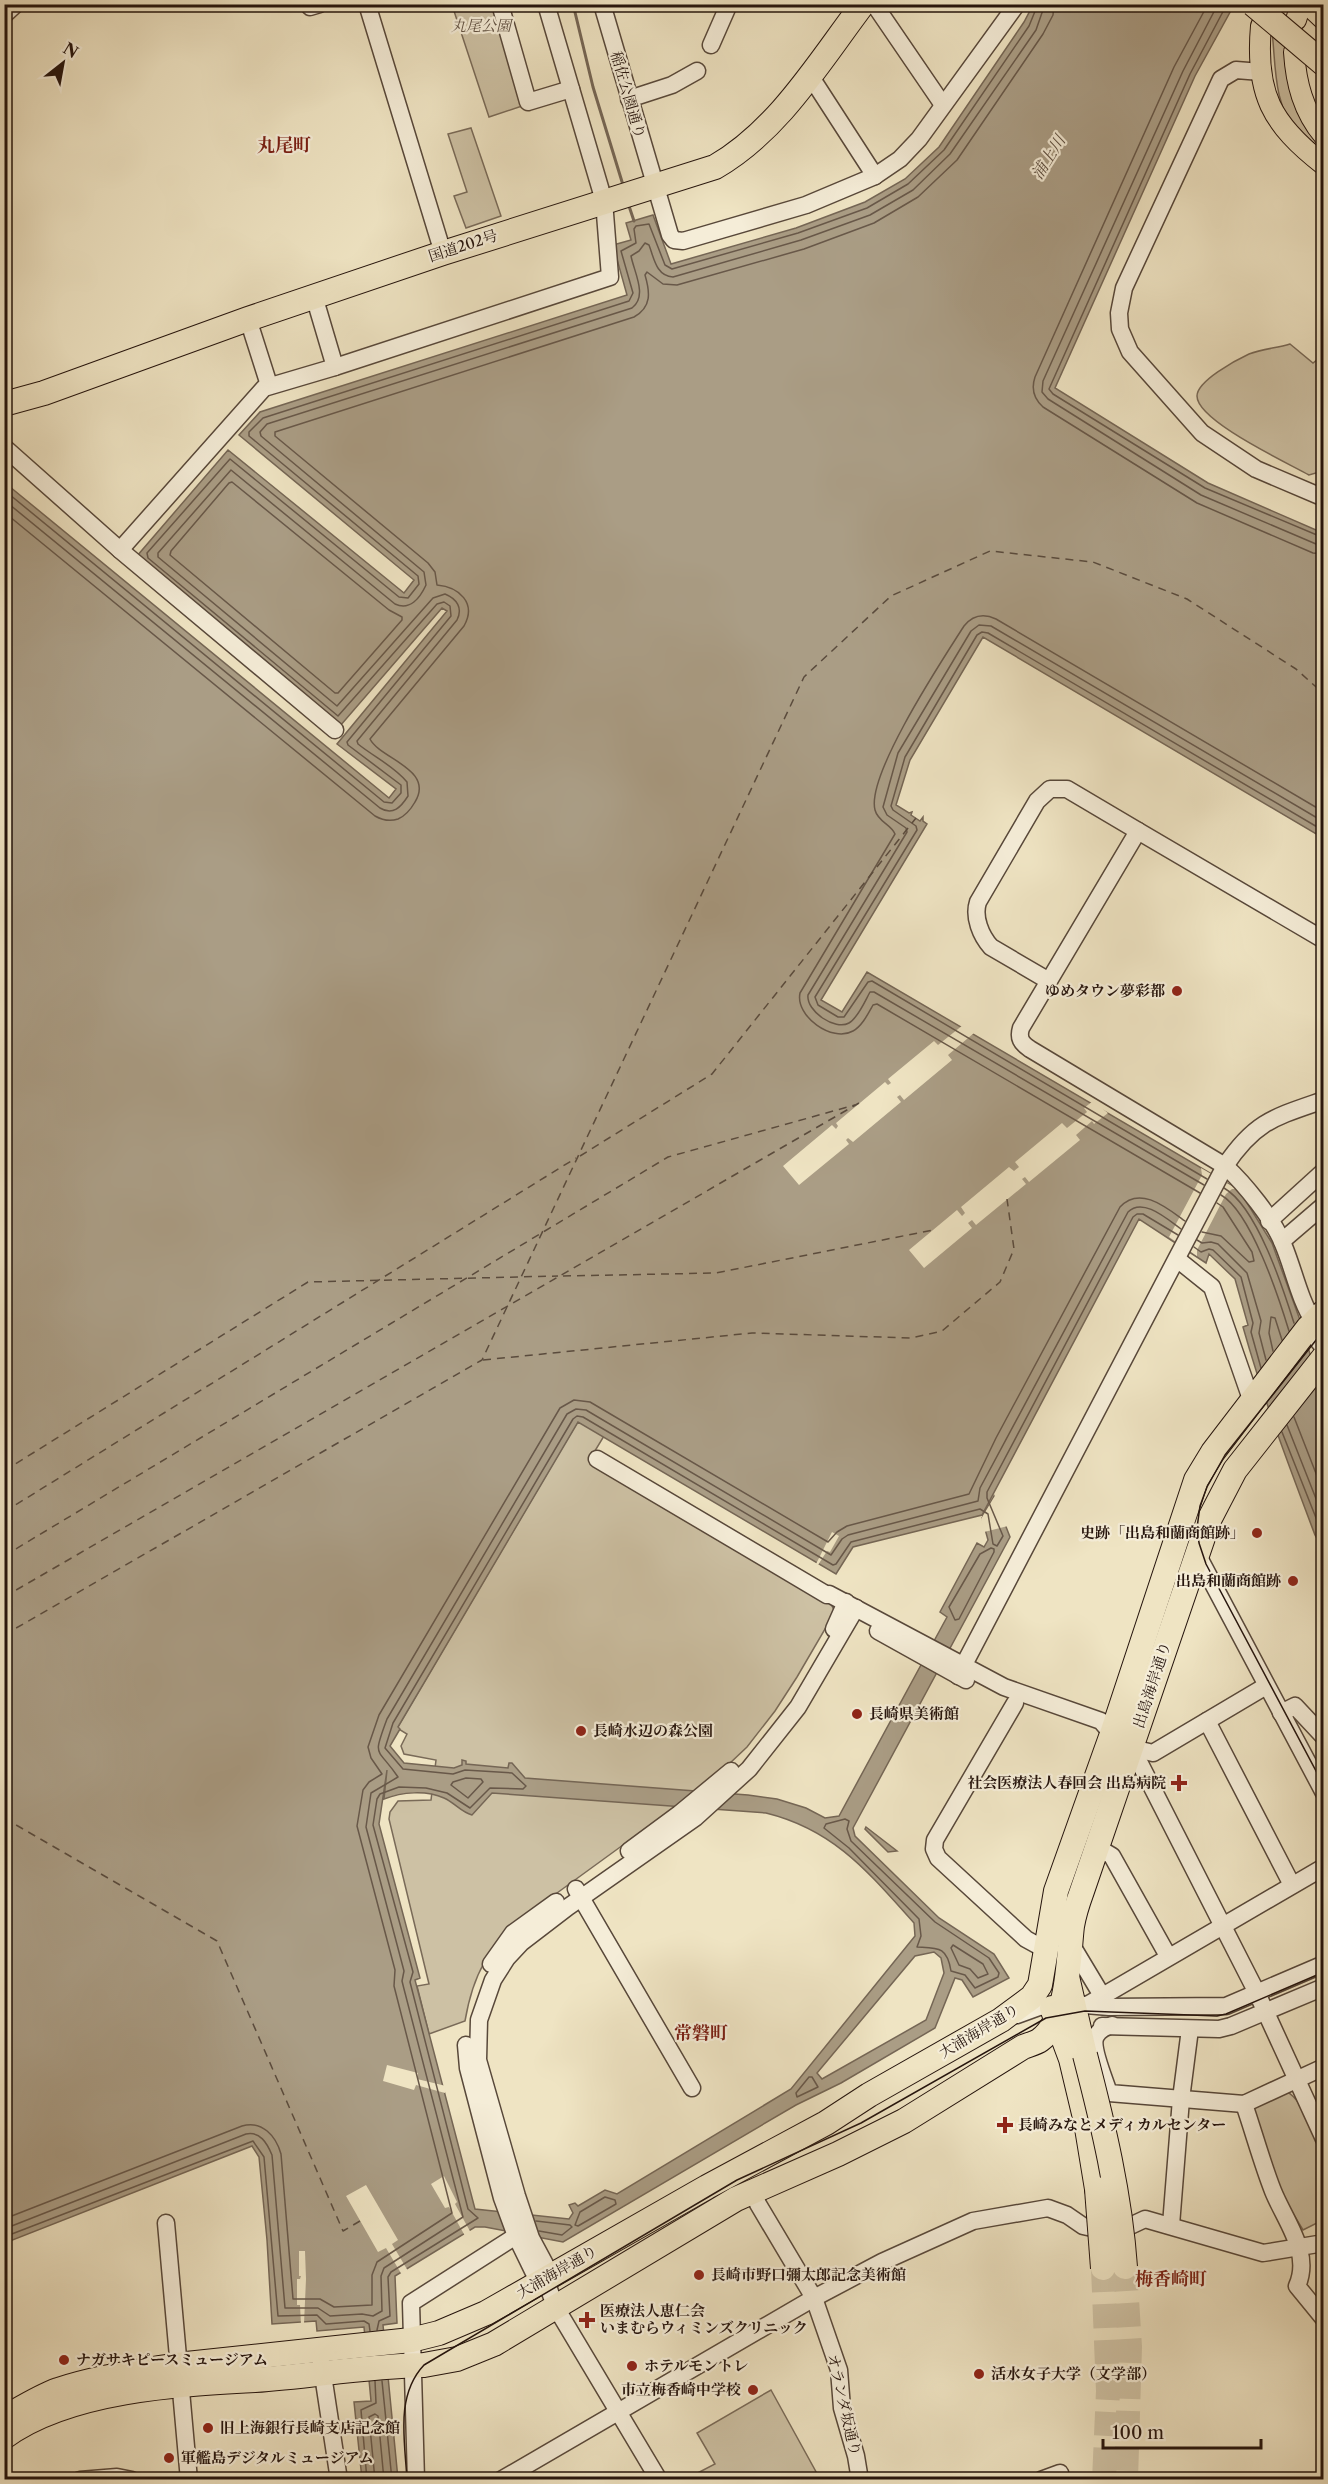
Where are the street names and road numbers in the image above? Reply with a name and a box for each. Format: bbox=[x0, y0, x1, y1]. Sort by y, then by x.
street label: 稲佐公園通り bbox=[607, 49, 650, 141]
street label: 国道202号 bbox=[426, 225, 500, 266]
street label: 出島海岸通り bbox=[1129, 1639, 1174, 1731]
street label: 大浦海岸通り bbox=[935, 1999, 1022, 2062]
street label: 大浦海岸通り bbox=[513, 2241, 600, 2302]
street label: オランダ坂通り bbox=[823, 2352, 865, 2458]

